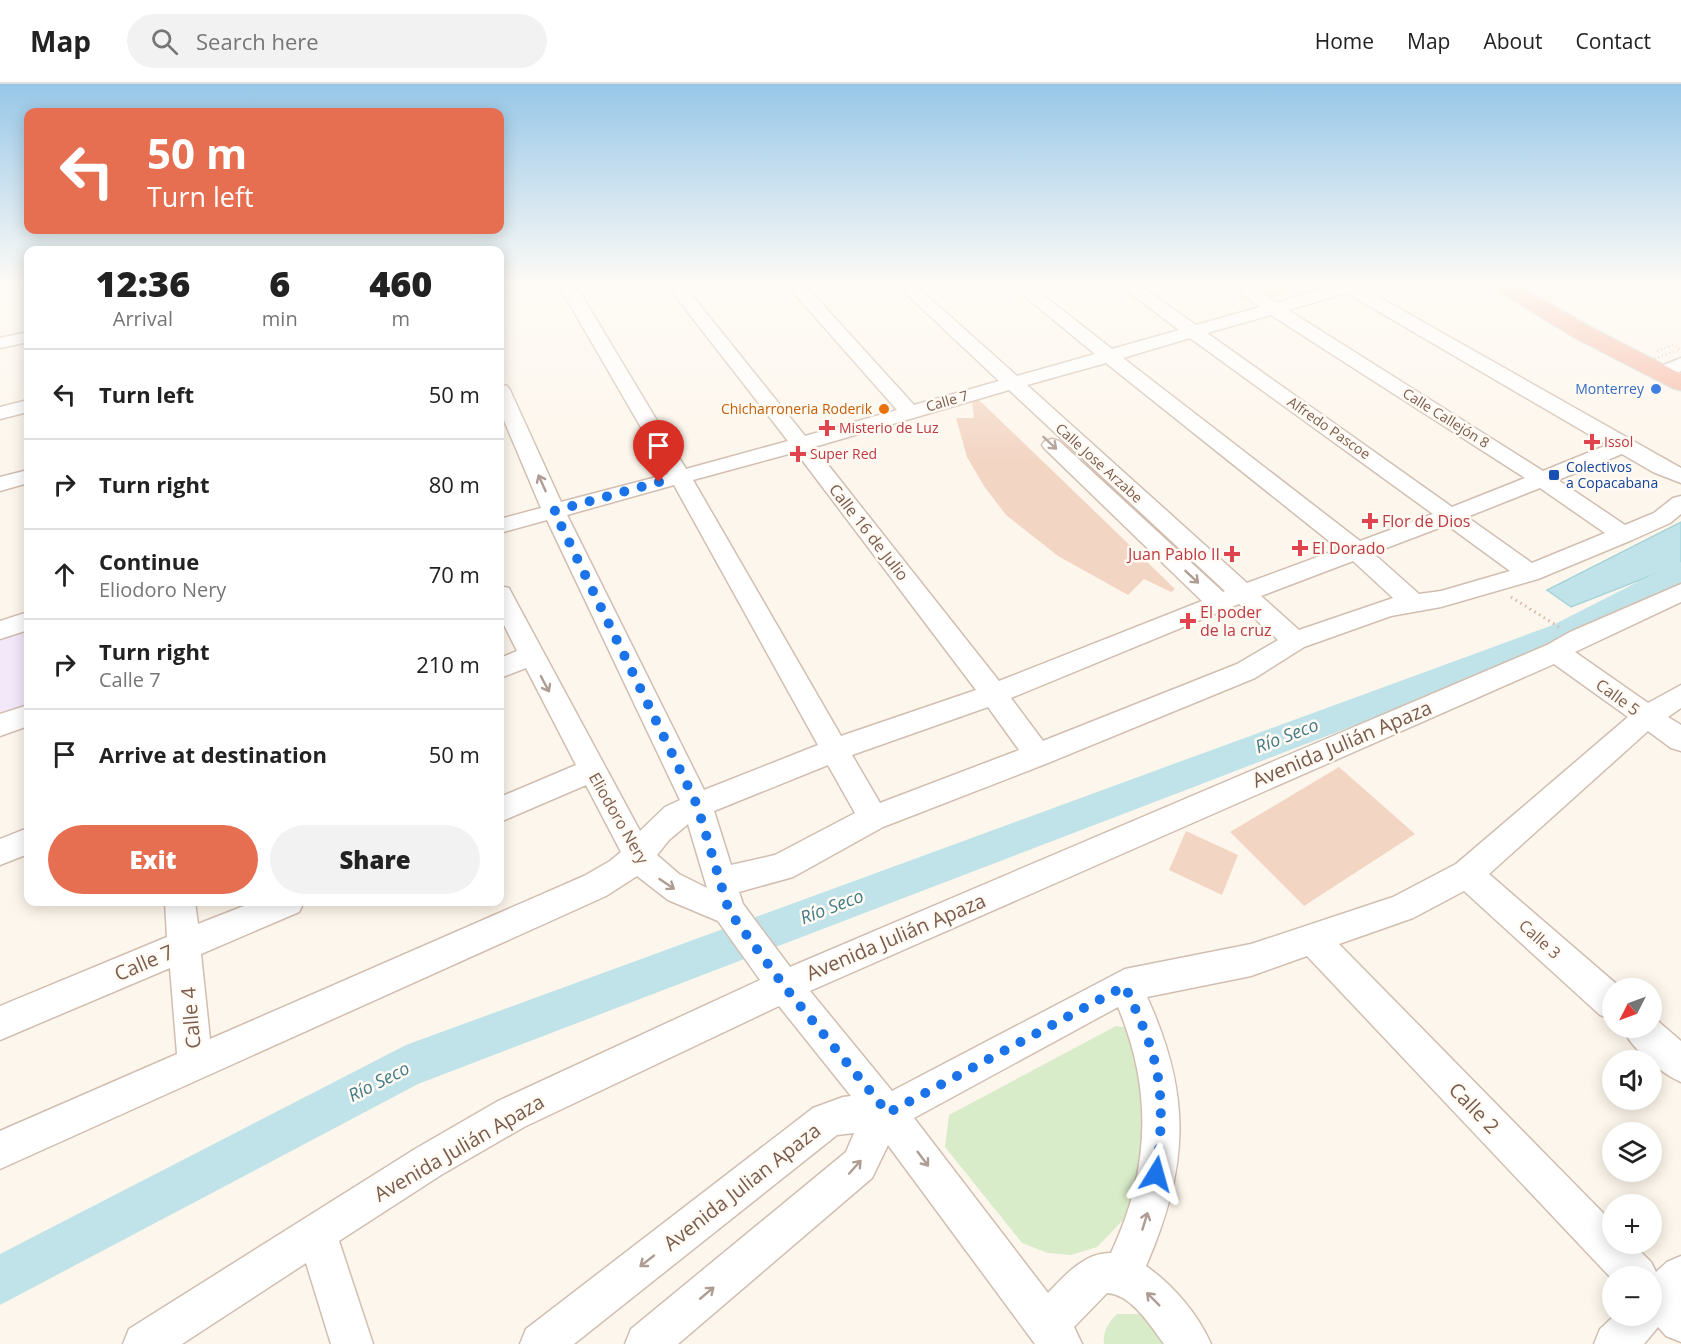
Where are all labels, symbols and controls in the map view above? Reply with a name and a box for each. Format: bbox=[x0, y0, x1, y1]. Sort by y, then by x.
search box bbox=[127, 14, 547, 68]
text: Map bbox=[30, 22, 91, 60]
icon: search bbox=[148, 25, 181, 58]
text: Search here bbox=[196, 26, 319, 56]
text: Home bbox=[1315, 27, 1374, 55]
text: Map bbox=[1407, 27, 1450, 55]
text: About bbox=[1483, 27, 1543, 55]
text: Contact bbox=[1576, 27, 1651, 55]
text: 50 m bbox=[147, 124, 247, 181]
icon: left bbox=[48, 132, 126, 210]
text: Turn left bbox=[147, 178, 254, 215]
text: 12:36 bbox=[96, 259, 190, 308]
text: 6 bbox=[269, 259, 290, 308]
text: 460 bbox=[369, 259, 432, 308]
text: Arrival bbox=[113, 305, 173, 332]
text: min bbox=[262, 305, 298, 332]
text: m bbox=[392, 305, 410, 332]
icon: left bbox=[48, 378, 81, 411]
text: Turn left bbox=[99, 379, 194, 409]
text: 50 m bbox=[429, 379, 480, 409]
place label: Monterrey bbox=[1575, 379, 1645, 398]
marker: Monterrey bbox=[1649, 382, 1663, 396]
street label: Calle Callejón 8 bbox=[1399, 383, 1493, 452]
street label: Calle 7 bbox=[923, 385, 970, 416]
street label: Alfredo Pascoe bbox=[1284, 392, 1375, 463]
place label: Chicharroneria Roderik bbox=[721, 399, 873, 418]
marker: Chicharroneria Roderik bbox=[877, 402, 891, 416]
place label: Misterio de Luz bbox=[839, 418, 939, 437]
street label: Calle Jose Arzabe bbox=[1052, 418, 1147, 507]
pin bbox=[633, 420, 684, 482]
marker: Misterio de Luz bbox=[820, 421, 834, 435]
icon: arrive bbox=[642, 429, 675, 462]
place label: Issol bbox=[1604, 432, 1633, 451]
marker: Issol bbox=[1585, 435, 1599, 449]
one-way arrow bbox=[1043, 436, 1058, 450]
place label: Super Red bbox=[810, 444, 877, 463]
marker: Super Red bbox=[791, 447, 805, 461]
place label: Colectivos a Copacabana bbox=[1566, 457, 1658, 492]
icon: right bbox=[48, 468, 81, 501]
marker: Colectivos a Copacabana bbox=[1547, 468, 1561, 482]
text: Turn right bbox=[99, 469, 210, 499]
text: 80 m bbox=[429, 469, 480, 499]
one-way arrow bbox=[535, 475, 547, 493]
street label: Calle 16 de Julio bbox=[824, 479, 914, 585]
place label: Flor de Dios bbox=[1382, 510, 1470, 532]
marker: Flor de Dios bbox=[1363, 514, 1377, 528]
place label: El Dorado bbox=[1312, 537, 1385, 559]
marker: El Dorado bbox=[1293, 541, 1307, 555]
place label: Juan Pablo II bbox=[1126, 543, 1220, 565]
text: Continue bbox=[99, 546, 199, 576]
marker: Juan Pablo II bbox=[1225, 547, 1239, 561]
icon: ahead bbox=[48, 558, 81, 591]
text: 70 m bbox=[429, 559, 480, 589]
one-way arrow bbox=[1184, 570, 1199, 584]
text: Eliodoro Nery bbox=[99, 576, 226, 603]
place label: El poder de la cruz bbox=[1200, 601, 1272, 641]
marker: El poder de la cruz bbox=[1181, 614, 1195, 628]
text: Turn right bbox=[99, 636, 210, 666]
icon: right bbox=[48, 648, 81, 681]
text: 210 m bbox=[416, 649, 480, 679]
text: Calle 7 bbox=[99, 666, 161, 693]
one-way arrow bbox=[540, 674, 551, 692]
street label: Calle 5 bbox=[1592, 674, 1644, 720]
street label: Avenida Julián Apaza bbox=[1248, 693, 1436, 794]
water label: Río Seco bbox=[1252, 712, 1322, 758]
icon: arrive bbox=[48, 738, 81, 771]
text: Arrive at destination bbox=[99, 739, 327, 769]
text: 50 m bbox=[429, 739, 480, 769]
street label: Eliodoro Nery bbox=[584, 768, 654, 868]
button: Exit bbox=[48, 825, 258, 894]
button: Share bbox=[270, 825, 480, 894]
one-way arrow bbox=[659, 878, 675, 890]
water label: Río Seco bbox=[797, 883, 867, 929]
street label: Avenida Julián Apaza bbox=[802, 886, 990, 987]
street label: Calle 3 bbox=[1514, 914, 1566, 964]
street label: Calle 7 bbox=[110, 938, 177, 987]
north arrow bbox=[1602, 978, 1662, 1038]
map controls bbox=[1602, 978, 1662, 1326]
street label: Calle 4 bbox=[174, 986, 207, 1050]
button: sound bbox=[1602, 1050, 1662, 1110]
water label: Río Seco bbox=[344, 1055, 413, 1107]
street label: Calle 2 bbox=[1443, 1076, 1505, 1139]
street label: Avenida Julián Apaza bbox=[369, 1088, 549, 1207]
street label: Avenida Julian Apaza bbox=[658, 1117, 826, 1257]
button: layers bbox=[1602, 1122, 1662, 1182]
position arrow bbox=[1124, 1142, 1188, 1206]
one-way arrow bbox=[916, 1151, 929, 1167]
one-way arrow bbox=[848, 1159, 862, 1174]
button: + bbox=[1602, 1194, 1662, 1254]
one-way arrow bbox=[1140, 1212, 1151, 1231]
one-way arrow bbox=[639, 1254, 655, 1267]
button: − bbox=[1602, 1266, 1662, 1326]
one-way arrow bbox=[699, 1286, 714, 1300]
one-way arrow bbox=[1146, 1292, 1161, 1306]

